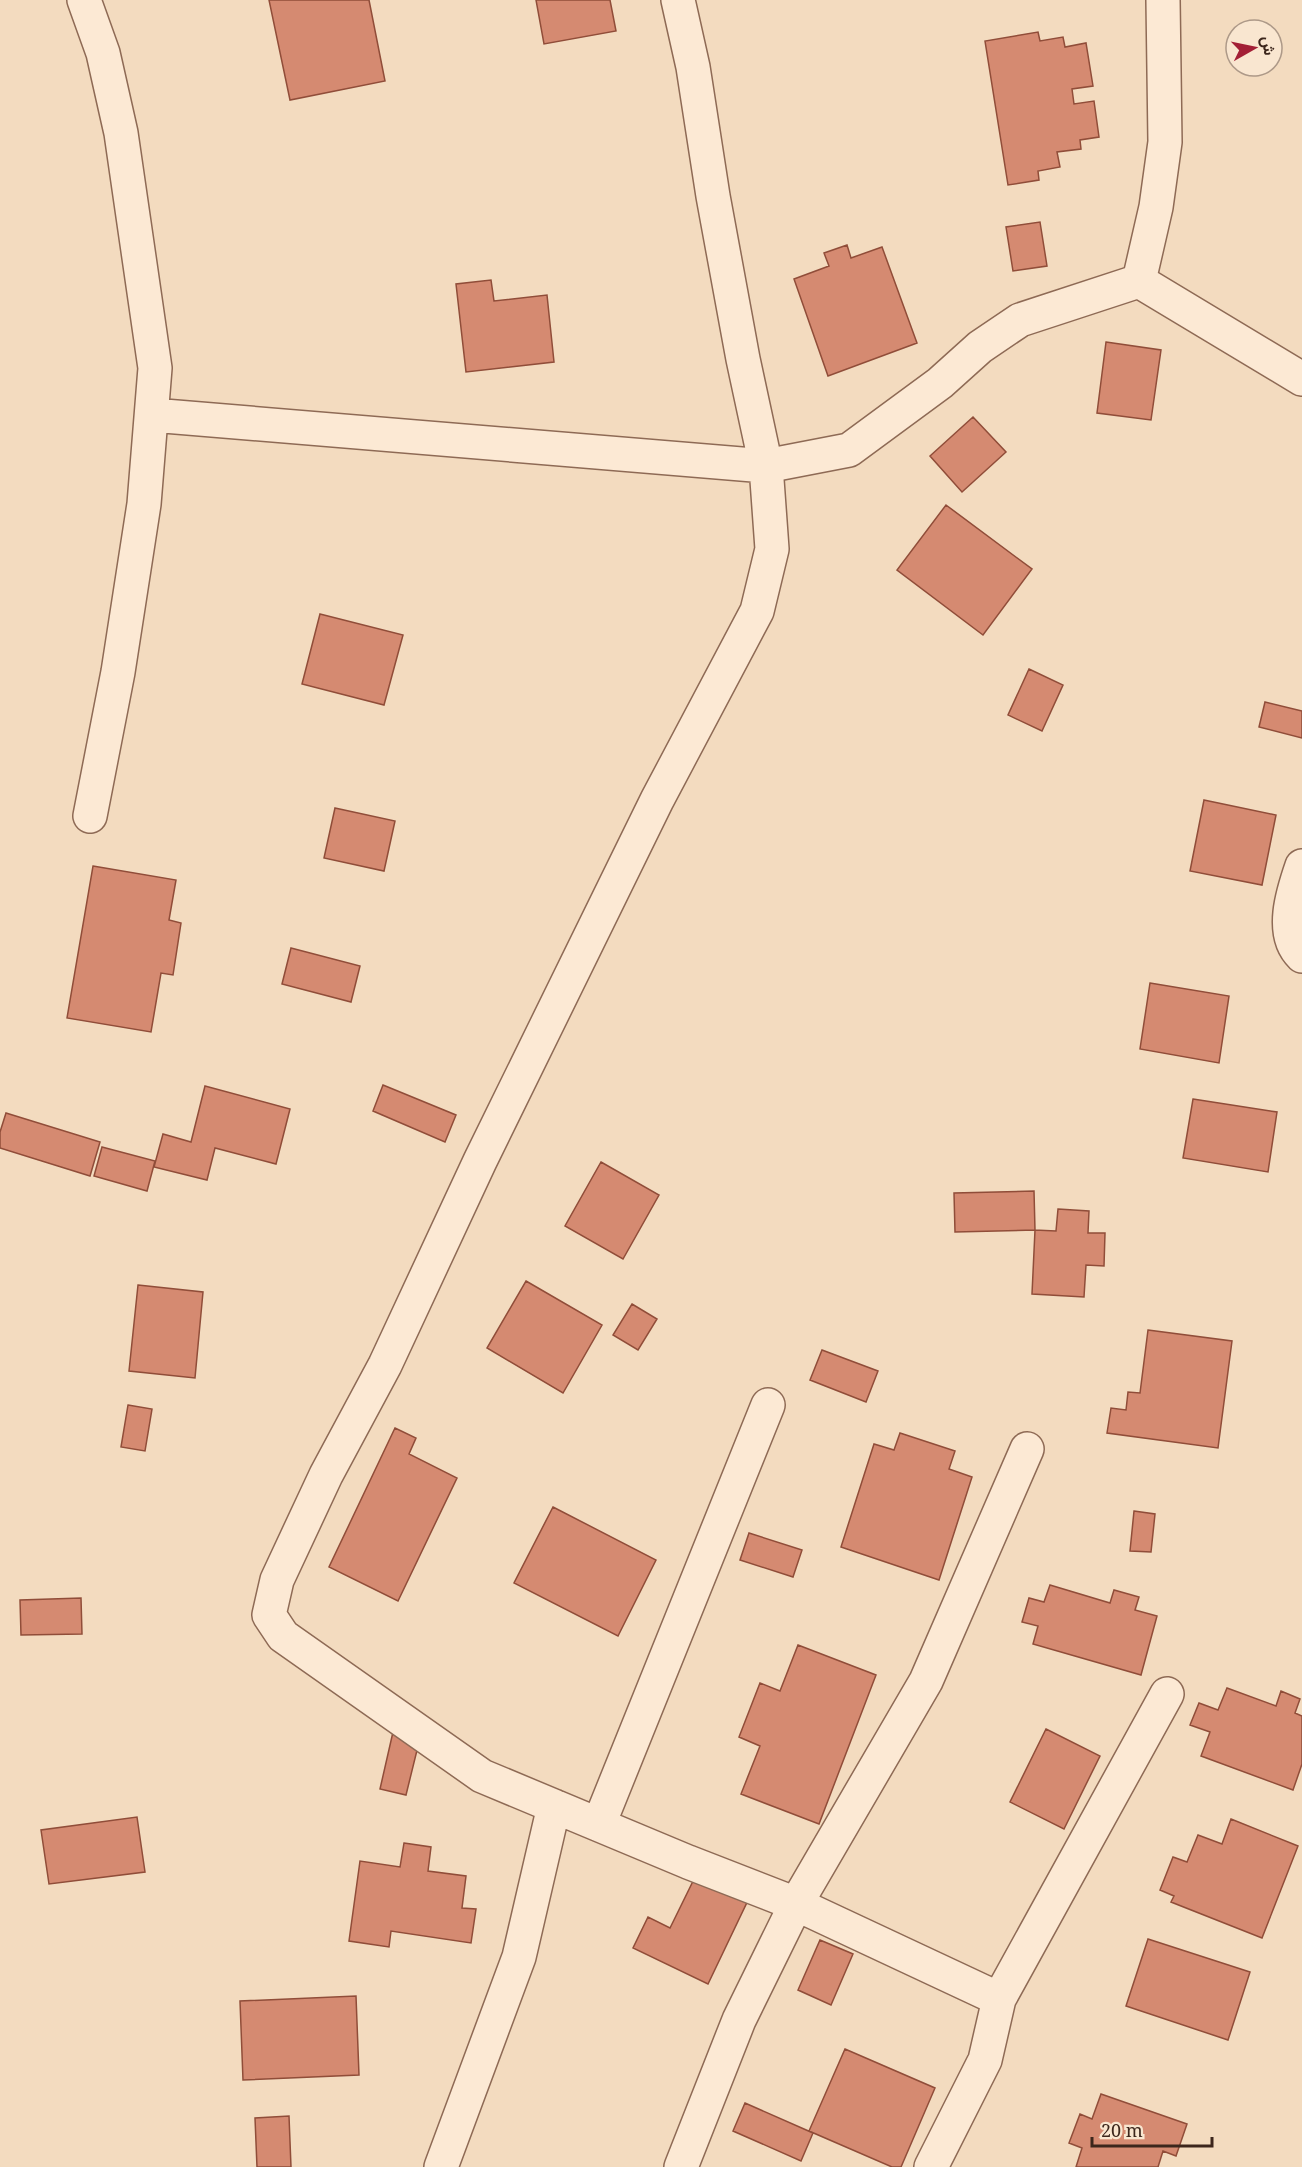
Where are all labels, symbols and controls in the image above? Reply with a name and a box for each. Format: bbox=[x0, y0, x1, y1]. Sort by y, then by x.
north arrow bbox=[1224, 18, 1284, 78]
text: ش bbox=[1256, 34, 1281, 57]
scale bar bbox=[1092, 2110, 1212, 2148]
text: 20 m bbox=[1101, 2118, 1143, 2142]

